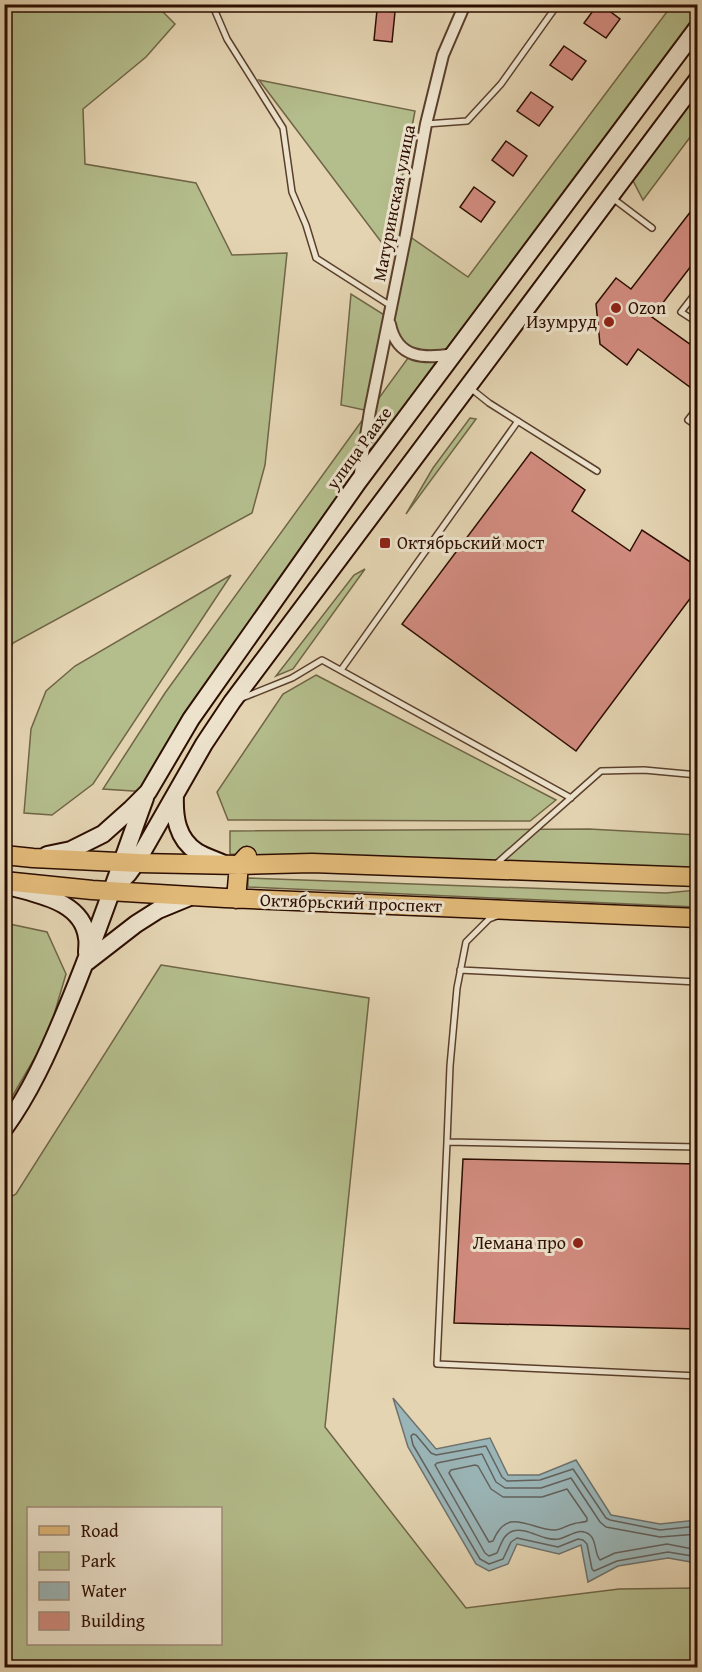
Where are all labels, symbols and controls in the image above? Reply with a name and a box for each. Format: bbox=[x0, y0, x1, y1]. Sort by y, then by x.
street label: Матуринская улица bbox=[365, 122, 422, 284]
place label: Ozon bbox=[628, 294, 666, 321]
marker: Ozon bbox=[609, 301, 623, 315]
place label: Изумруд bbox=[526, 308, 597, 335]
marker: Изумруд bbox=[602, 315, 616, 329]
street label: улица Раахе bbox=[319, 401, 398, 496]
place label: Октябрьский мост bbox=[397, 529, 544, 556]
marker: Октябрьский мост bbox=[378, 536, 392, 550]
street label: Октябрьский проспект bbox=[260, 886, 443, 919]
place label: Лемана про bbox=[473, 1229, 566, 1256]
marker: Лемана про bbox=[571, 1236, 585, 1250]
legend bbox=[27, 1507, 222, 1645]
text: Road bbox=[81, 1517, 119, 1544]
text: Park bbox=[81, 1547, 117, 1574]
text: Water bbox=[81, 1577, 127, 1604]
text: Building bbox=[81, 1607, 145, 1634]

